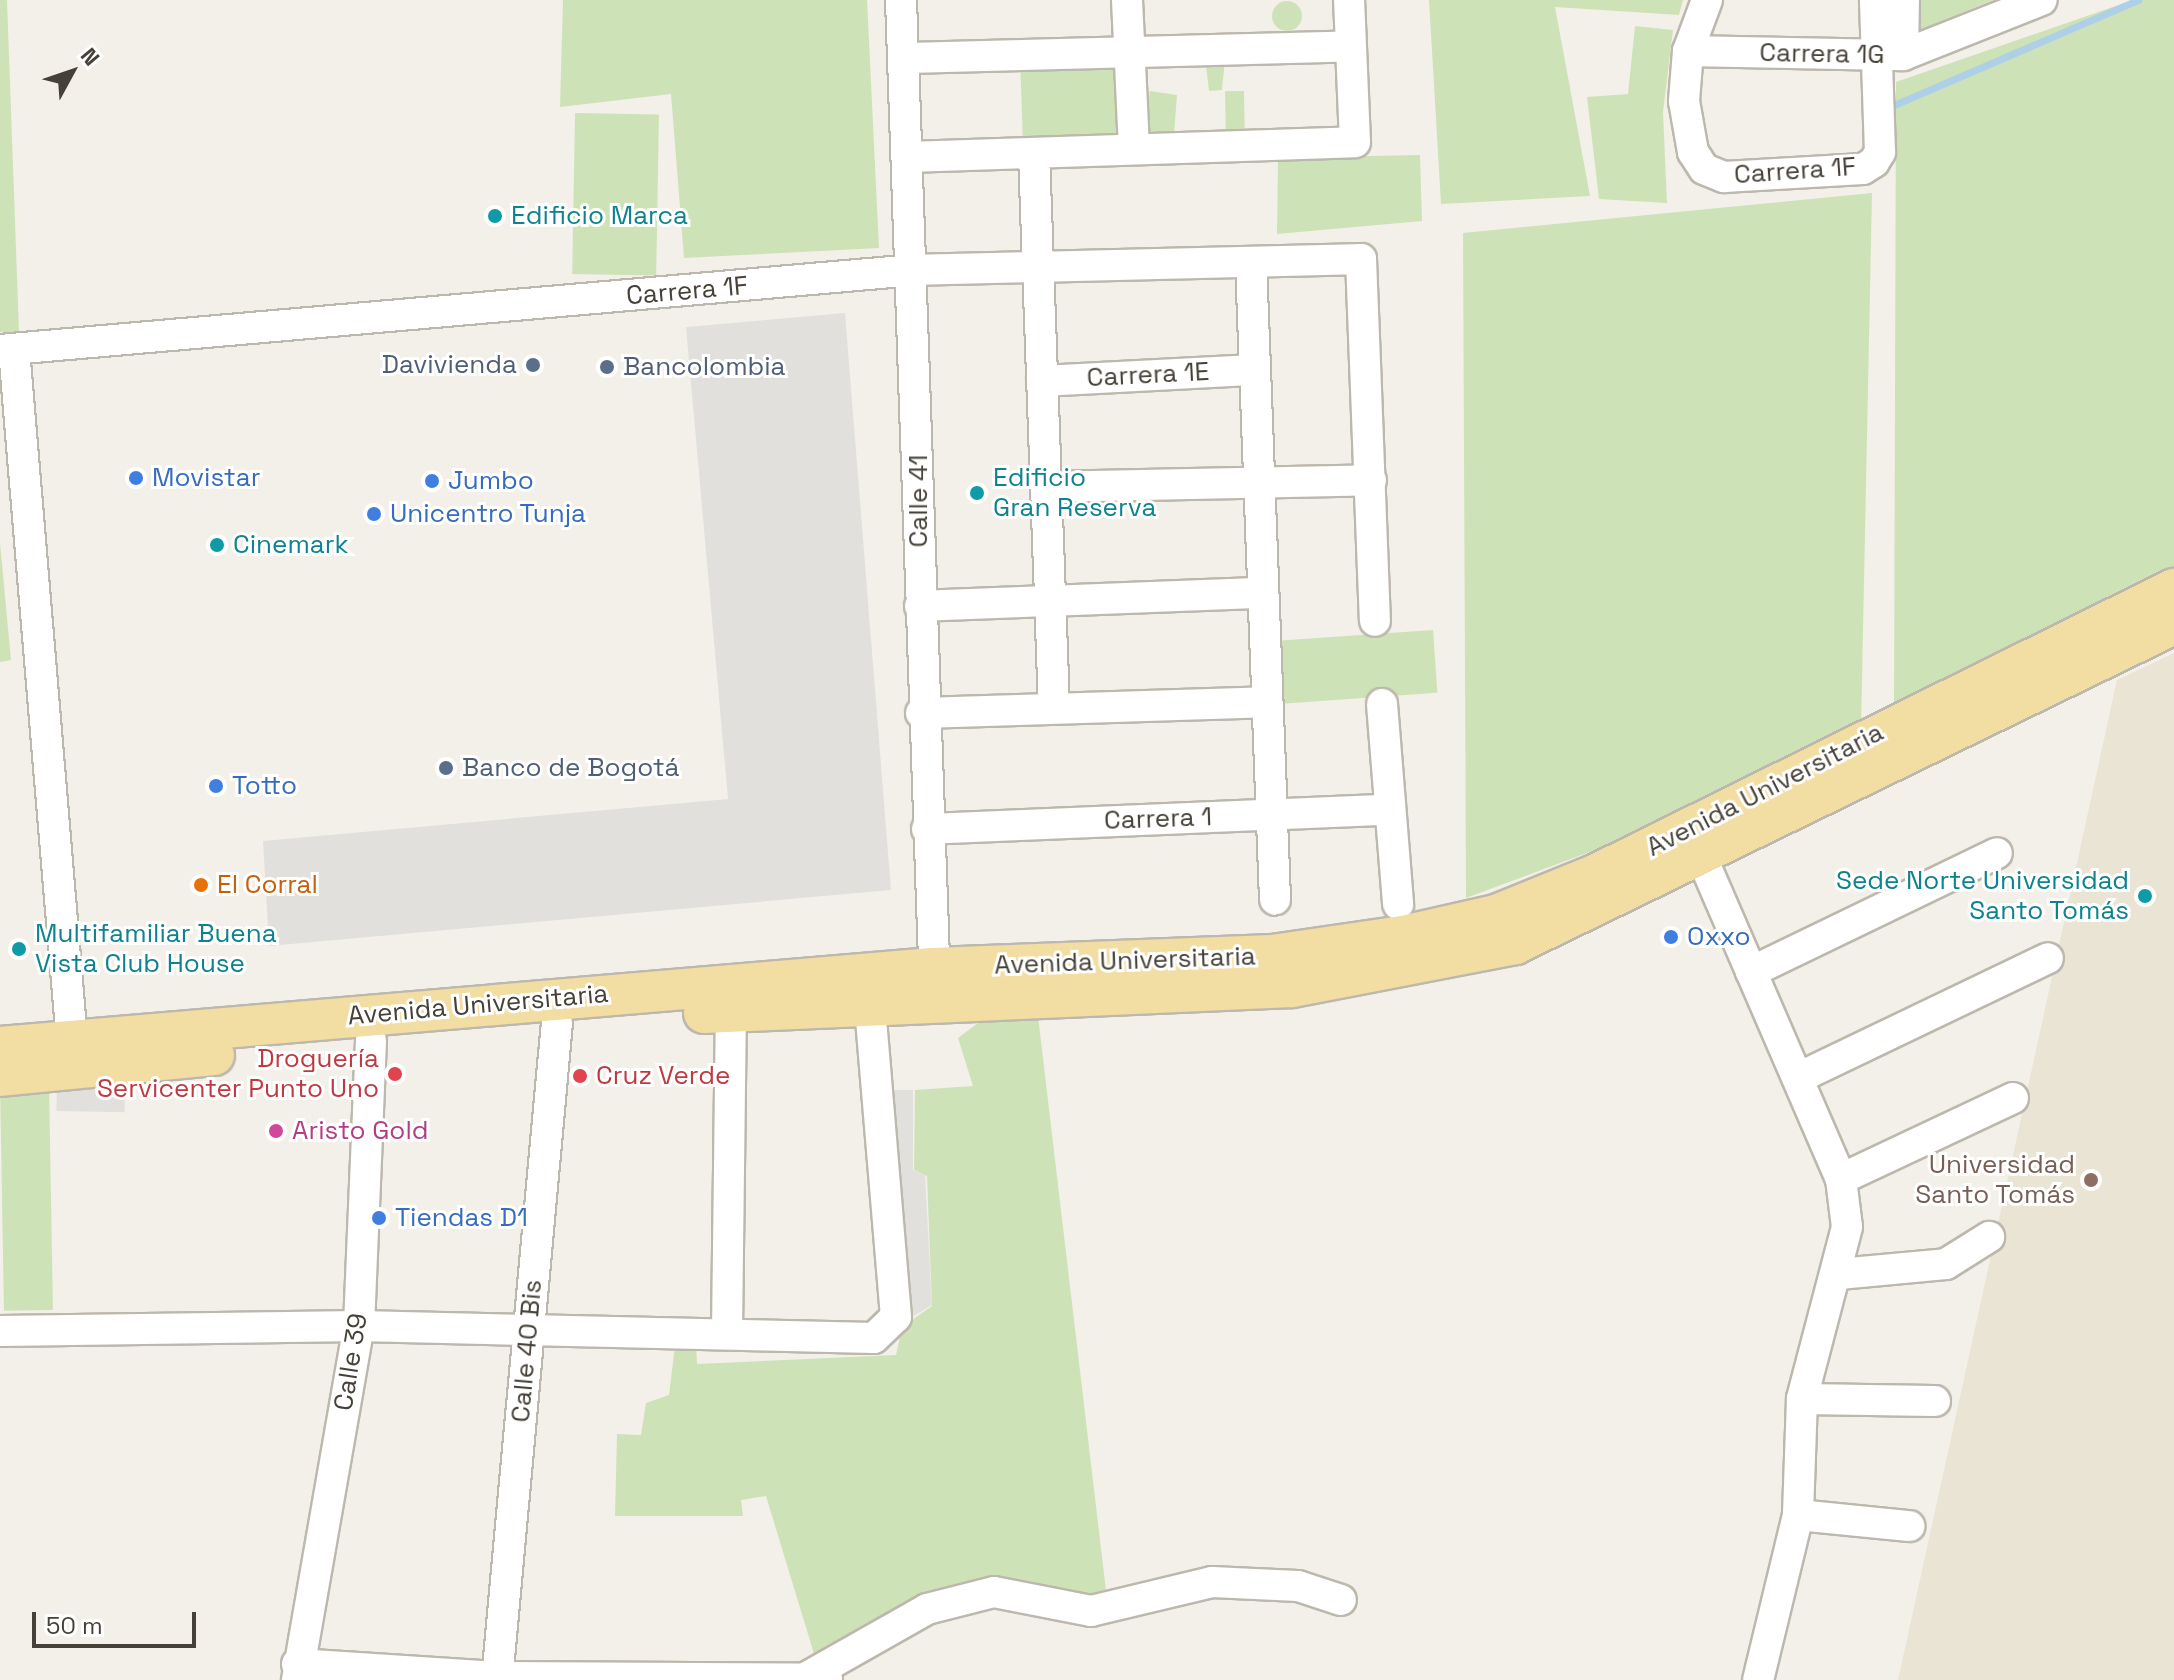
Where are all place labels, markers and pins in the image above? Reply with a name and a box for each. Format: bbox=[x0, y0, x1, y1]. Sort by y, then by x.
place label: Edificio Marca bbox=[511, 200, 688, 232]
marker: Edificio Marca bbox=[486, 207, 504, 225]
place label: Davivienda bbox=[382, 349, 517, 381]
place label: Bancolombia bbox=[623, 351, 786, 383]
marker: Davivienda bbox=[524, 356, 542, 374]
marker: Bancolombia bbox=[598, 358, 616, 376]
place label: Movistar bbox=[152, 462, 260, 494]
place label: Edificio Gran Reserva bbox=[993, 462, 1156, 524]
place label: Jumbo bbox=[448, 465, 534, 497]
marker: Movistar bbox=[127, 469, 145, 487]
marker: Jumbo bbox=[423, 472, 441, 490]
marker: Edificio Gran Reserva bbox=[968, 484, 986, 502]
place label: Unicentro Tunja bbox=[390, 498, 587, 530]
marker: Unicentro Tunja bbox=[365, 505, 383, 523]
place label: Cinemark bbox=[233, 529, 348, 561]
marker: Cinemark bbox=[208, 536, 226, 554]
place label: Banco de Bogotá bbox=[462, 752, 680, 784]
marker: Banco de Bogotá bbox=[437, 759, 455, 777]
place label: Totto bbox=[232, 770, 297, 802]
marker: Totto bbox=[207, 777, 225, 795]
place label: Sede Norte Universidad Santo Tomás bbox=[1836, 865, 2129, 926]
place label: El Corral bbox=[217, 869, 318, 901]
marker: El Corral bbox=[192, 876, 210, 894]
marker: Sede Norte Universidad Santo Tomás bbox=[2136, 887, 2154, 905]
place label: Multifamiliar Buena Vista Club House bbox=[35, 918, 277, 980]
place label: Oxxo bbox=[1687, 921, 1750, 953]
marker: Oxxo bbox=[1662, 928, 1680, 946]
marker: Multifamiliar Buena Vista Club House bbox=[10, 940, 28, 958]
place label: Droguería Servicenter Punto Uno bbox=[97, 1043, 379, 1104]
place label: Cruz Verde bbox=[596, 1060, 731, 1092]
marker: Droguería Servicenter Punto Uno bbox=[386, 1065, 404, 1083]
marker: Cruz Verde bbox=[571, 1067, 589, 1085]
place label: Aristo Gold bbox=[292, 1115, 429, 1147]
marker: Aristo Gold bbox=[267, 1122, 285, 1140]
place label: Universidad Santo Tomás bbox=[1915, 1149, 2075, 1210]
marker: Universidad Santo Tomás bbox=[2082, 1171, 2100, 1189]
place label: Tiendas D1 bbox=[395, 1202, 528, 1234]
marker: Tiendas D1 bbox=[370, 1209, 388, 1227]

